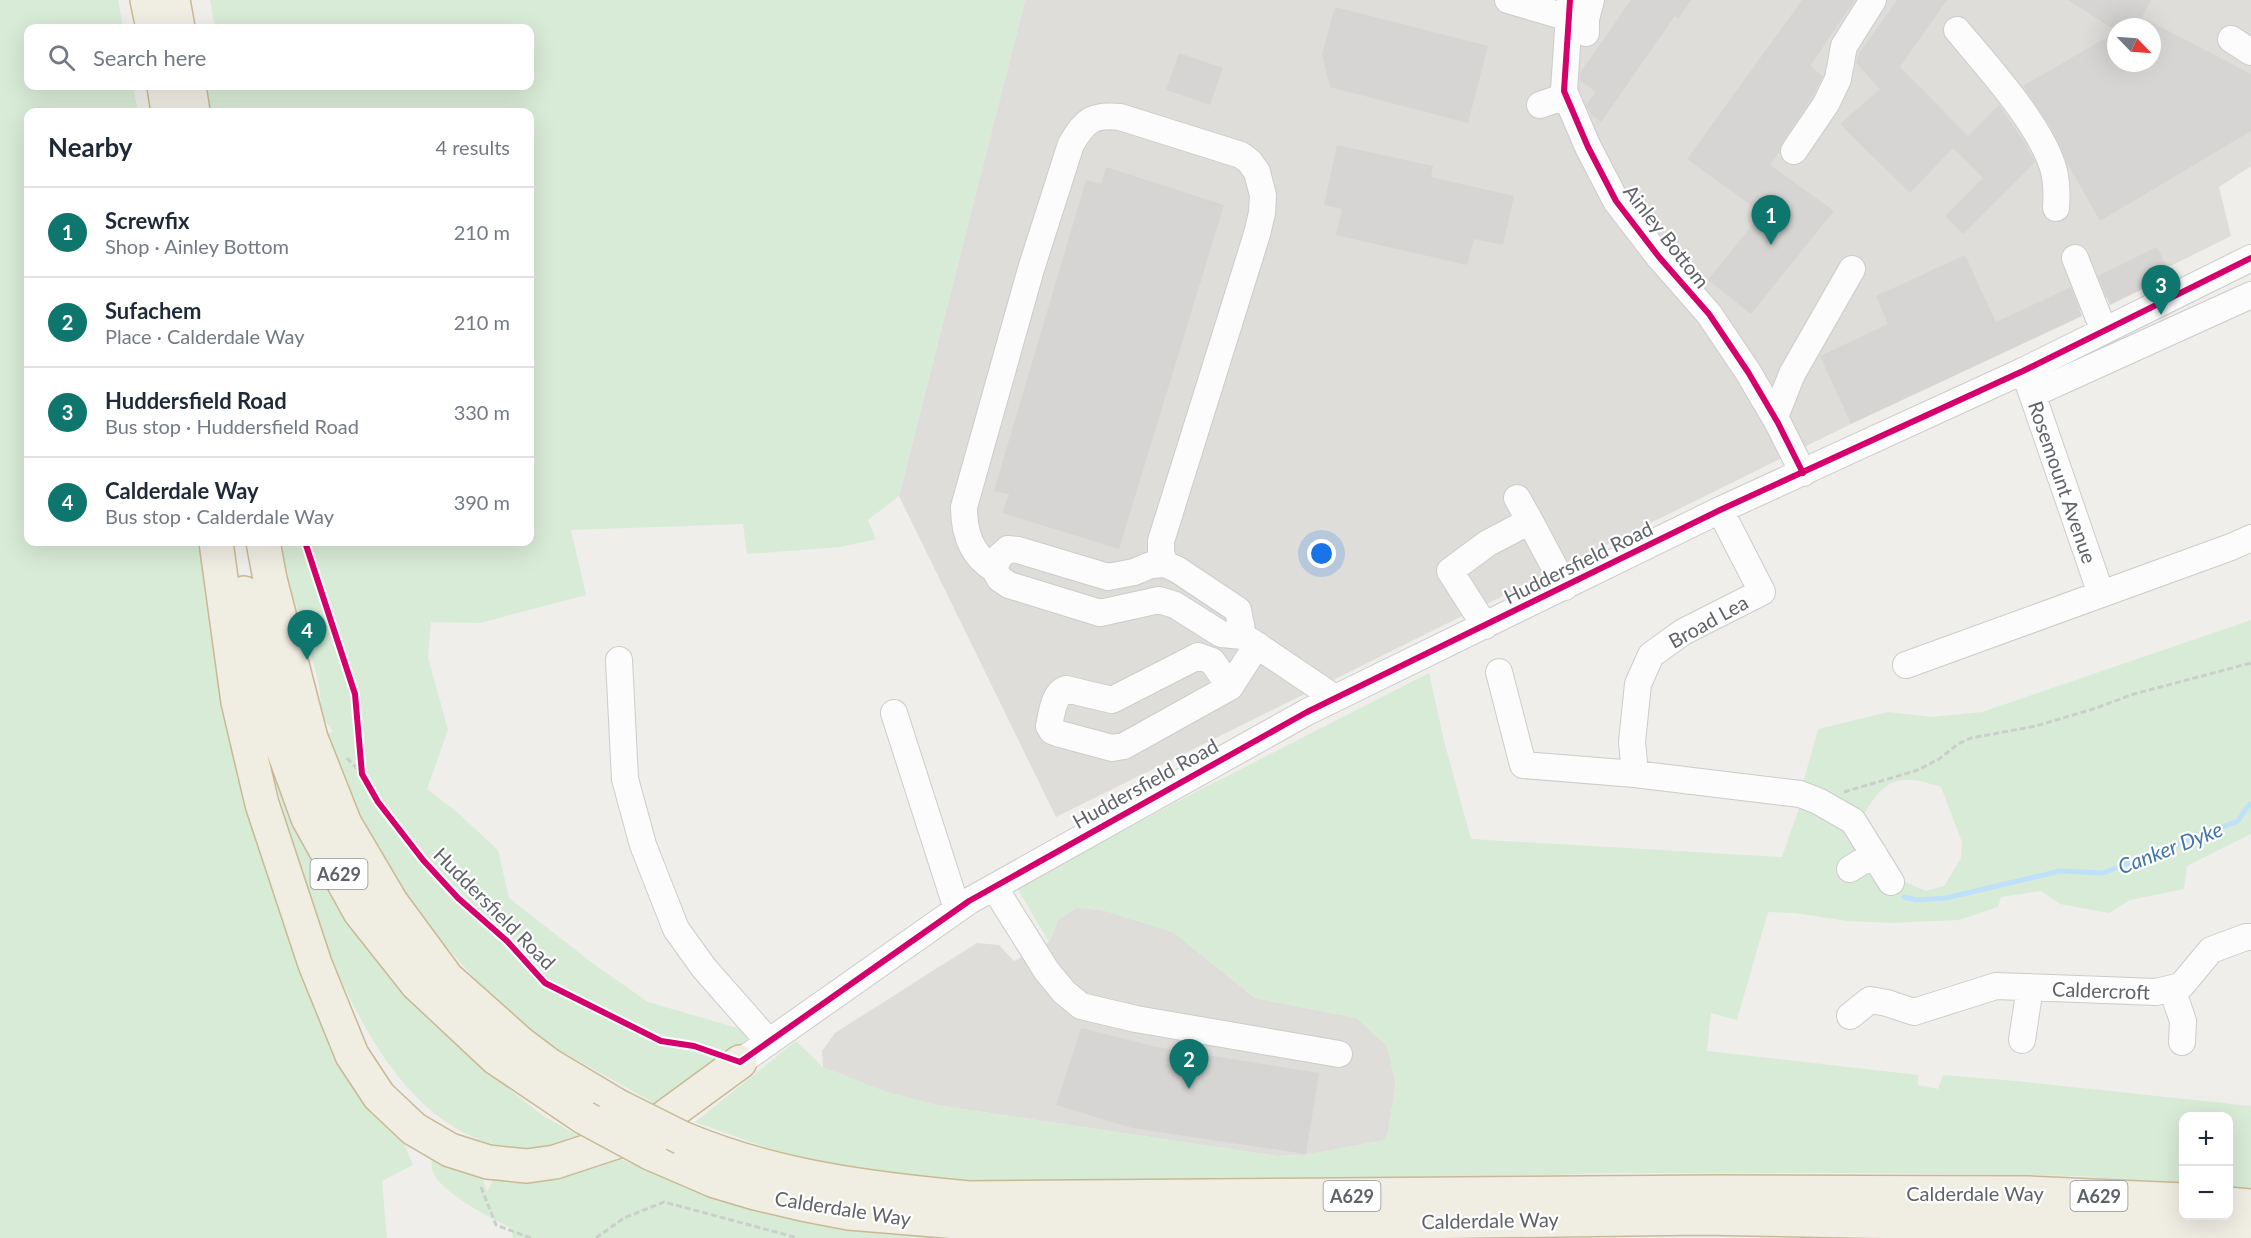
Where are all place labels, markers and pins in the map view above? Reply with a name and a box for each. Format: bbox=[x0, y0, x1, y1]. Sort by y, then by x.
pin: 1 bbox=[1752, 196, 1790, 245]
pin: 3 bbox=[2142, 266, 2180, 315]
pin: 4 bbox=[288, 610, 326, 660]
pin: 2 bbox=[1170, 1040, 1208, 1089]

